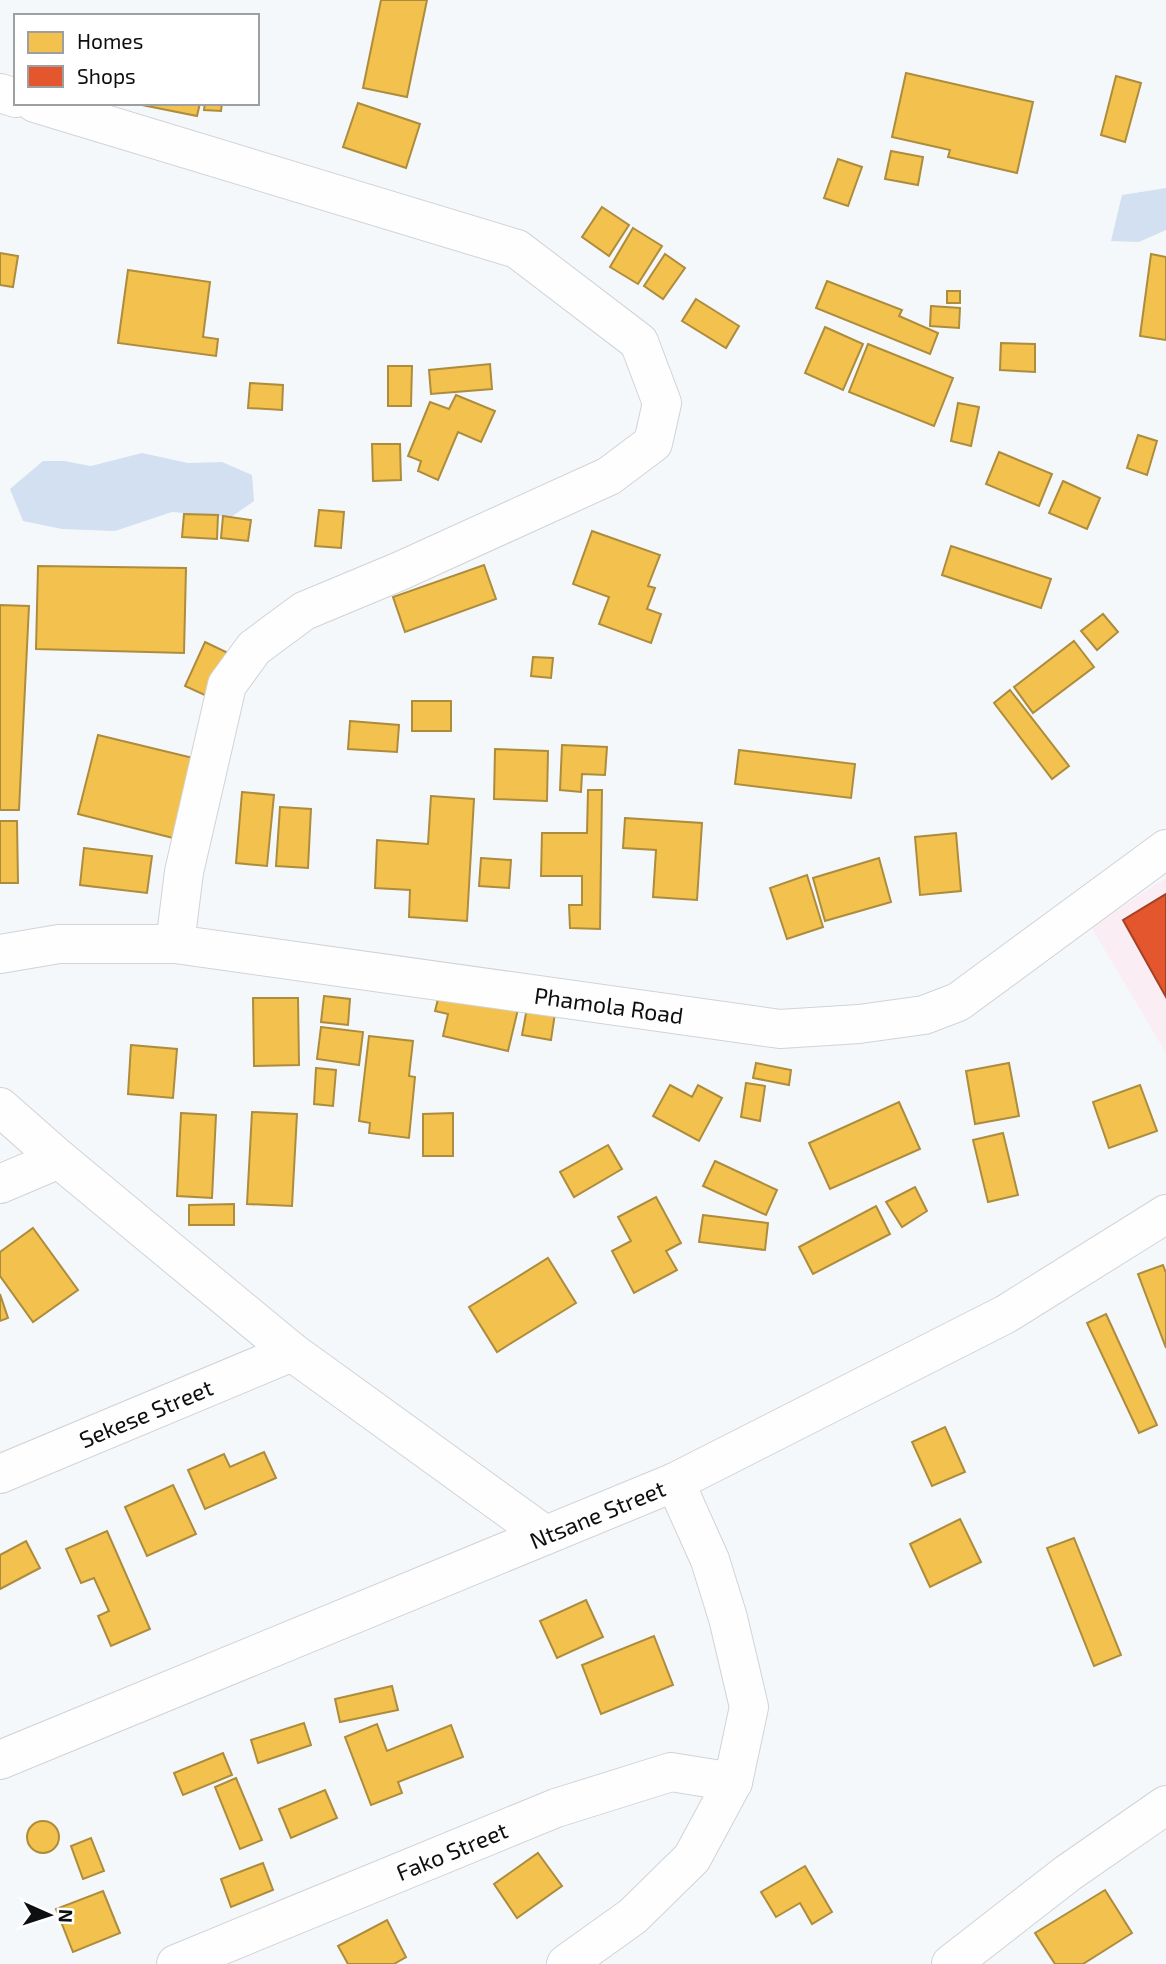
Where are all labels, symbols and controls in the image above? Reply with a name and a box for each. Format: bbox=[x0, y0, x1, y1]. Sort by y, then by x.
legend bbox=[14, 14, 259, 105]
text: Homes bbox=[77, 28, 143, 53]
text: Shops bbox=[77, 63, 136, 88]
street label: Phamola Road bbox=[532, 981, 685, 1029]
street label: Sekese Street bbox=[75, 1373, 217, 1453]
street label: Ntsane Street bbox=[525, 1474, 670, 1554]
street label: Fako Street bbox=[392, 1815, 512, 1886]
north arrow bbox=[14, 1880, 84, 1950]
text: N bbox=[55, 1908, 78, 1923]

